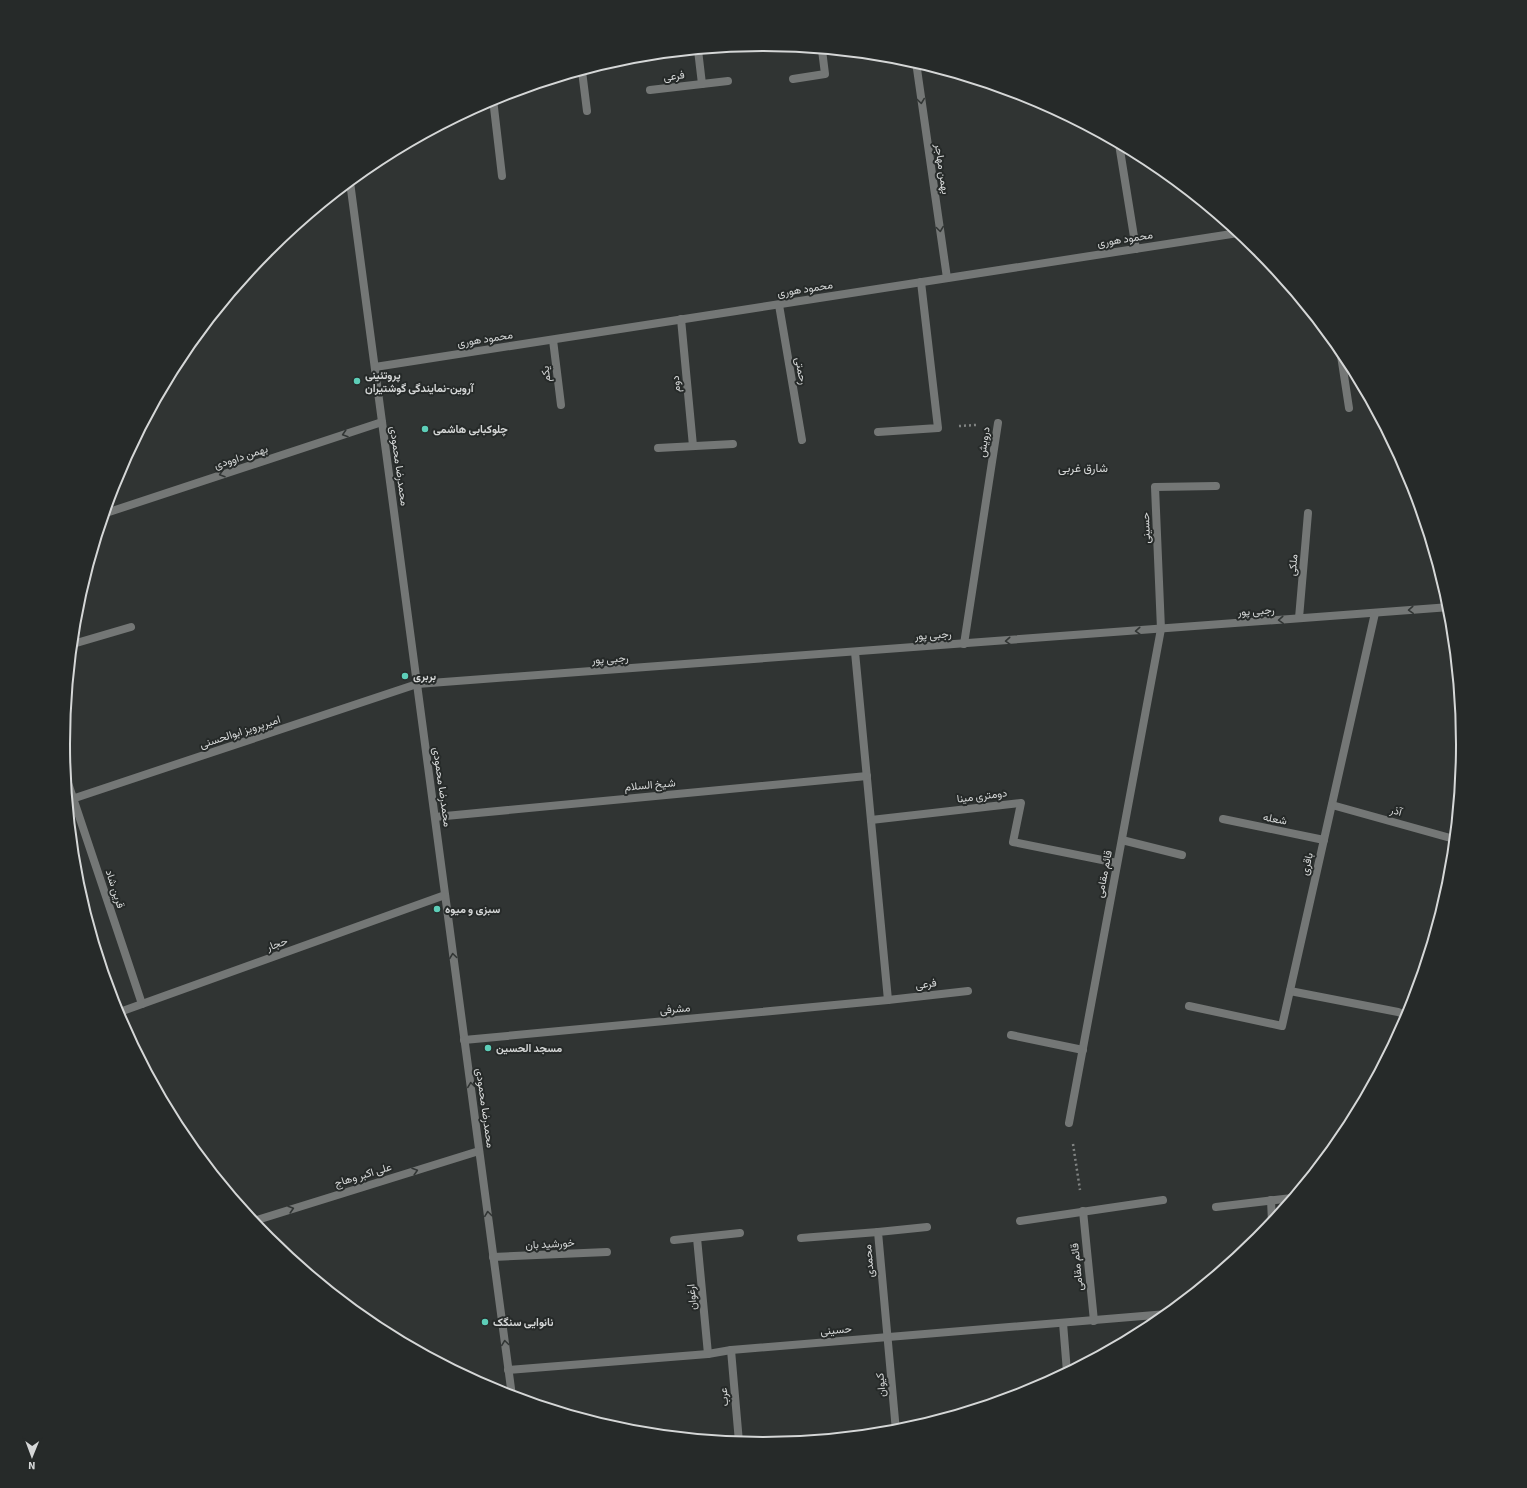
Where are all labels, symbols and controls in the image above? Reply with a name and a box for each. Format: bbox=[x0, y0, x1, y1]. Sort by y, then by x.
street label: فرعی bbox=[663, 67, 685, 85]
one-way arrow bbox=[916, 98, 925, 104]
street label: بهمن مهاجر bbox=[931, 142, 953, 195]
one-way arrow bbox=[935, 226, 944, 233]
street label: محمود هوری bbox=[1096, 227, 1154, 251]
street label: محمود هوری bbox=[776, 277, 834, 301]
street label: محمود هوری bbox=[456, 327, 514, 351]
street label: رحمتی bbox=[791, 356, 811, 386]
street label: یکم bbox=[538, 365, 554, 383]
place label: پروتئینی آروین-نمایندگی گوشتیران bbox=[365, 368, 475, 396]
street label: دوم bbox=[668, 375, 684, 393]
marker: پروتئینی آروین-نمایندگی گوشتیران bbox=[352, 376, 362, 386]
place label: چلوکبابی هاشمی bbox=[433, 422, 508, 437]
marker: چلوکبابی هاشمی bbox=[420, 424, 430, 434]
street label: محمدرضا محمودی bbox=[386, 425, 412, 507]
street label: درویش bbox=[974, 426, 994, 458]
one-way arrow bbox=[342, 429, 349, 438]
street label: بهمن داوودی bbox=[212, 441, 270, 473]
district label: شارق غربی bbox=[1058, 460, 1108, 477]
one-way arrow bbox=[218, 470, 225, 478]
street label: حسینی bbox=[1138, 512, 1154, 544]
street label: ملکی bbox=[1285, 553, 1301, 577]
street label: رجبی پور bbox=[1236, 602, 1275, 620]
one-way arrow bbox=[1408, 606, 1414, 615]
one-way arrow bbox=[1278, 615, 1284, 624]
street label: رجبی پور bbox=[913, 626, 952, 644]
one-way arrow bbox=[1135, 626, 1141, 635]
one-way arrow bbox=[1005, 636, 1011, 645]
street label: رجبی پور bbox=[590, 650, 629, 668]
place label: بربری bbox=[413, 669, 436, 684]
marker: بربری bbox=[400, 671, 410, 681]
street label: امیرپرویز ابوالحسنی bbox=[198, 712, 282, 752]
street label: محمدرضا محمودی bbox=[429, 746, 455, 828]
street label: شیخ السلام bbox=[624, 775, 676, 795]
street label: دومتری مینا bbox=[956, 785, 1008, 807]
street label: آذر bbox=[1387, 802, 1405, 820]
street label: شعله bbox=[1262, 809, 1289, 829]
street label: قائم مقامی bbox=[1092, 849, 1116, 899]
street label: باقری bbox=[1297, 851, 1317, 877]
street label: قرین شاد bbox=[102, 868, 128, 910]
place label: سبزی و میوه bbox=[445, 902, 500, 917]
marker: سبزی و میوه bbox=[432, 904, 442, 914]
street label: حجار bbox=[263, 933, 290, 955]
one-way arrow bbox=[449, 953, 458, 959]
street label: فرعی bbox=[915, 975, 937, 993]
street label: مشرفی bbox=[659, 1000, 691, 1018]
place label: مسجد الحسین bbox=[496, 1041, 562, 1056]
marker: مسجد الحسین bbox=[483, 1043, 493, 1053]
street label: محمدرضا محمودی bbox=[472, 1067, 498, 1149]
one-way arrow bbox=[466, 1082, 475, 1088]
street label: علی اکبر وهاج bbox=[333, 1159, 394, 1191]
one-way arrow bbox=[411, 1167, 418, 1176]
one-way arrow bbox=[287, 1205, 294, 1214]
one-way arrow bbox=[483, 1211, 492, 1217]
street label: خورشید بان bbox=[525, 1235, 575, 1253]
street label: قائم مقامی bbox=[1067, 1242, 1087, 1292]
street label: محمدی bbox=[860, 1244, 878, 1278]
street label: ارغوان bbox=[683, 1283, 701, 1311]
place label: نانوایی سنگک bbox=[493, 1315, 553, 1330]
marker: نانوایی سنگک bbox=[480, 1317, 490, 1327]
street label: حسینی bbox=[820, 1321, 852, 1339]
one-way arrow bbox=[501, 1340, 510, 1346]
street label: کیوان bbox=[872, 1372, 890, 1398]
street label: عرب bbox=[716, 1387, 732, 1407]
north arrow bbox=[12, 1436, 52, 1476]
text: N bbox=[28, 1458, 36, 1473]

